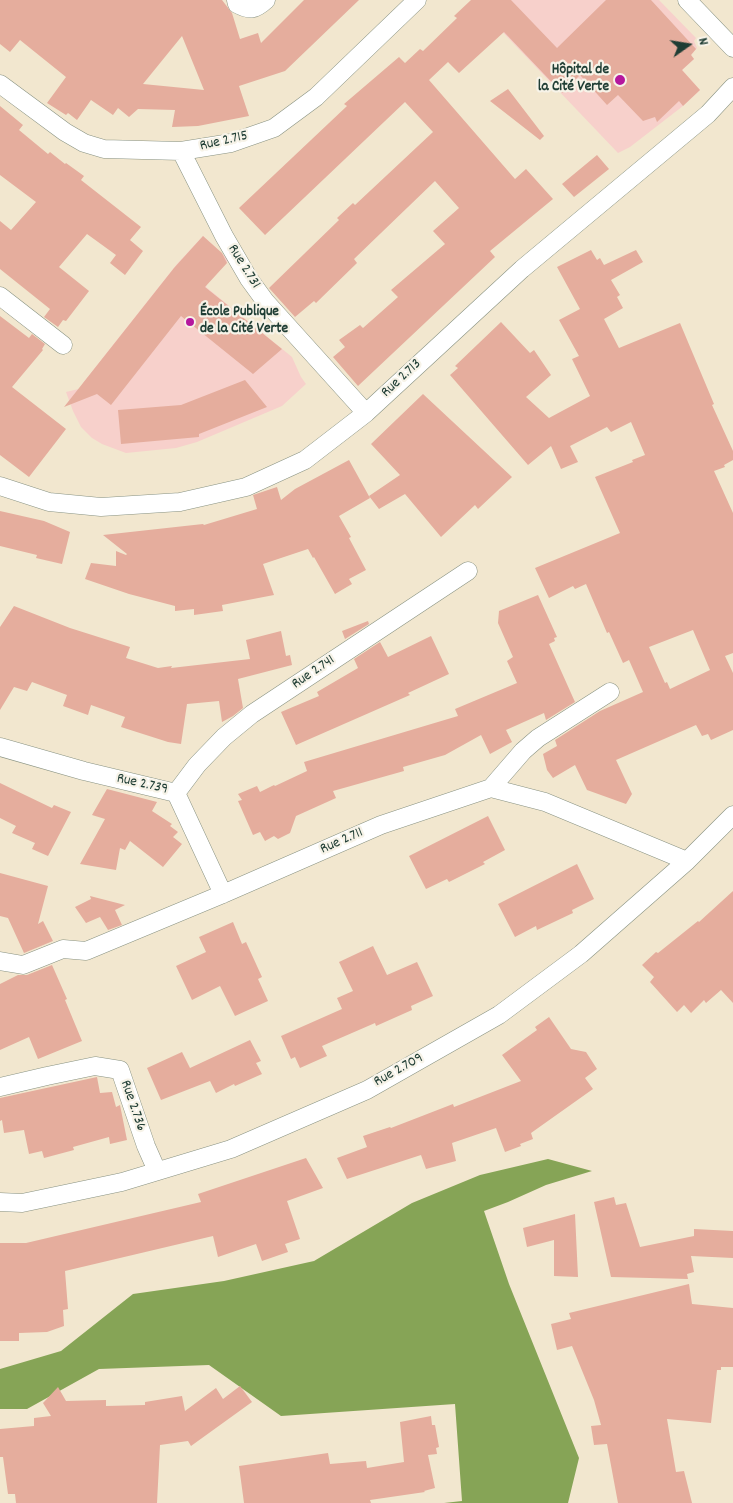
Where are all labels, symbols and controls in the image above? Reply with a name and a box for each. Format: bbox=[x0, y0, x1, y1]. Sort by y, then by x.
north arrow bbox=[663, 20, 713, 70]
text: N bbox=[692, 36, 713, 47]
place label: Hôpital de la Cité Verte bbox=[538, 62, 609, 97]
marker: Hôpital de la Cité Verte bbox=[613, 73, 627, 87]
street label: Rue 2.715 bbox=[198, 128, 250, 156]
street label: Rue 2.731 bbox=[223, 242, 263, 292]
place label: École Publique de la Cité Verte bbox=[200, 304, 288, 339]
marker: École Publique de la Cité Verte bbox=[184, 316, 196, 328]
street label: Rue 2.713 bbox=[378, 356, 426, 402]
street label: Rue 2.741 bbox=[289, 652, 339, 694]
street label: Rue 2.739 bbox=[115, 770, 169, 800]
street label: Rue 2.711 bbox=[318, 825, 366, 859]
street label: Rue 2.709 bbox=[371, 1050, 427, 1092]
street label: Rue 2.736 bbox=[115, 1078, 149, 1134]

